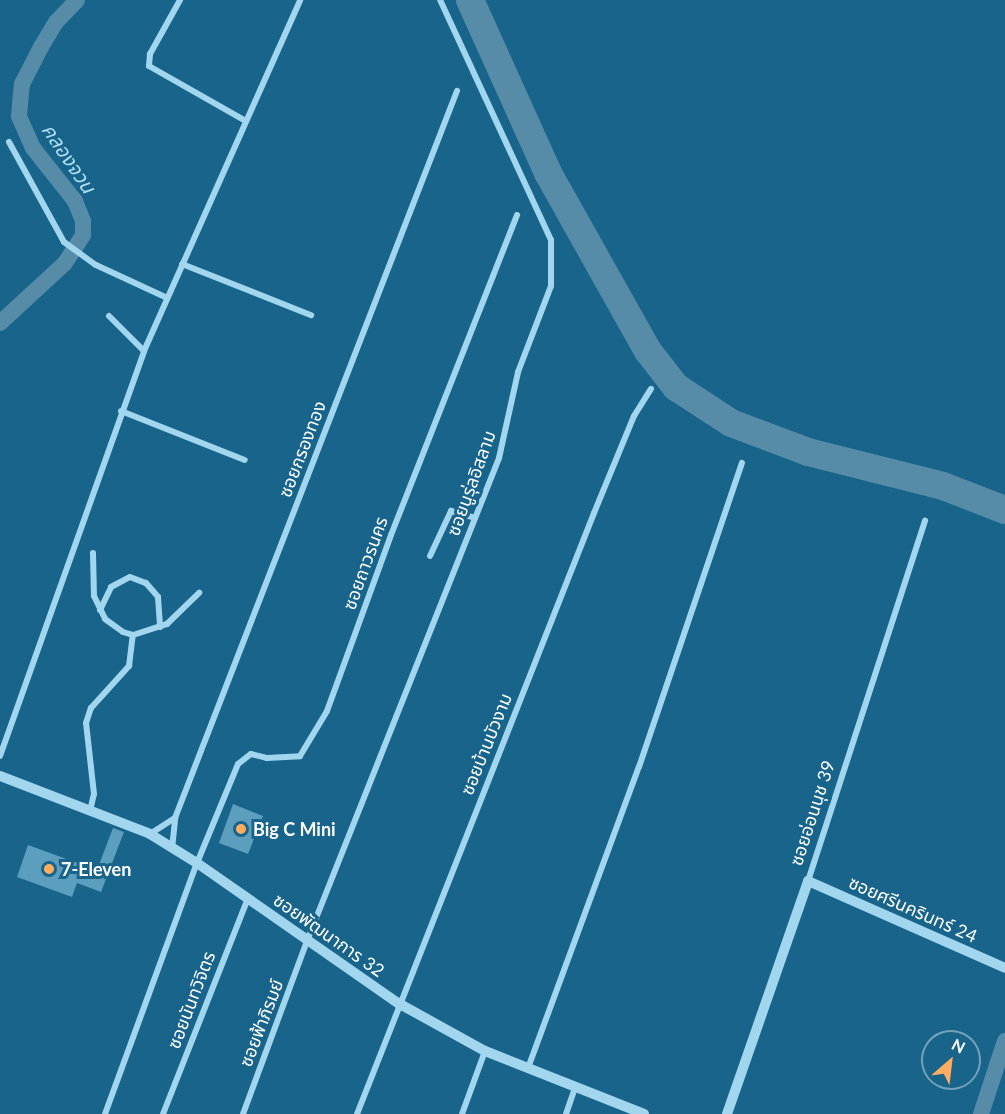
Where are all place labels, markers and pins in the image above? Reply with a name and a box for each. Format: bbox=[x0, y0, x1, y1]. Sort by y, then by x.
place label: Big C Mini bbox=[253, 818, 336, 840]
marker: Big C Mini bbox=[234, 822, 248, 836]
place label: 7-Eleven bbox=[61, 858, 131, 880]
marker: 7-Eleven bbox=[42, 862, 56, 876]

